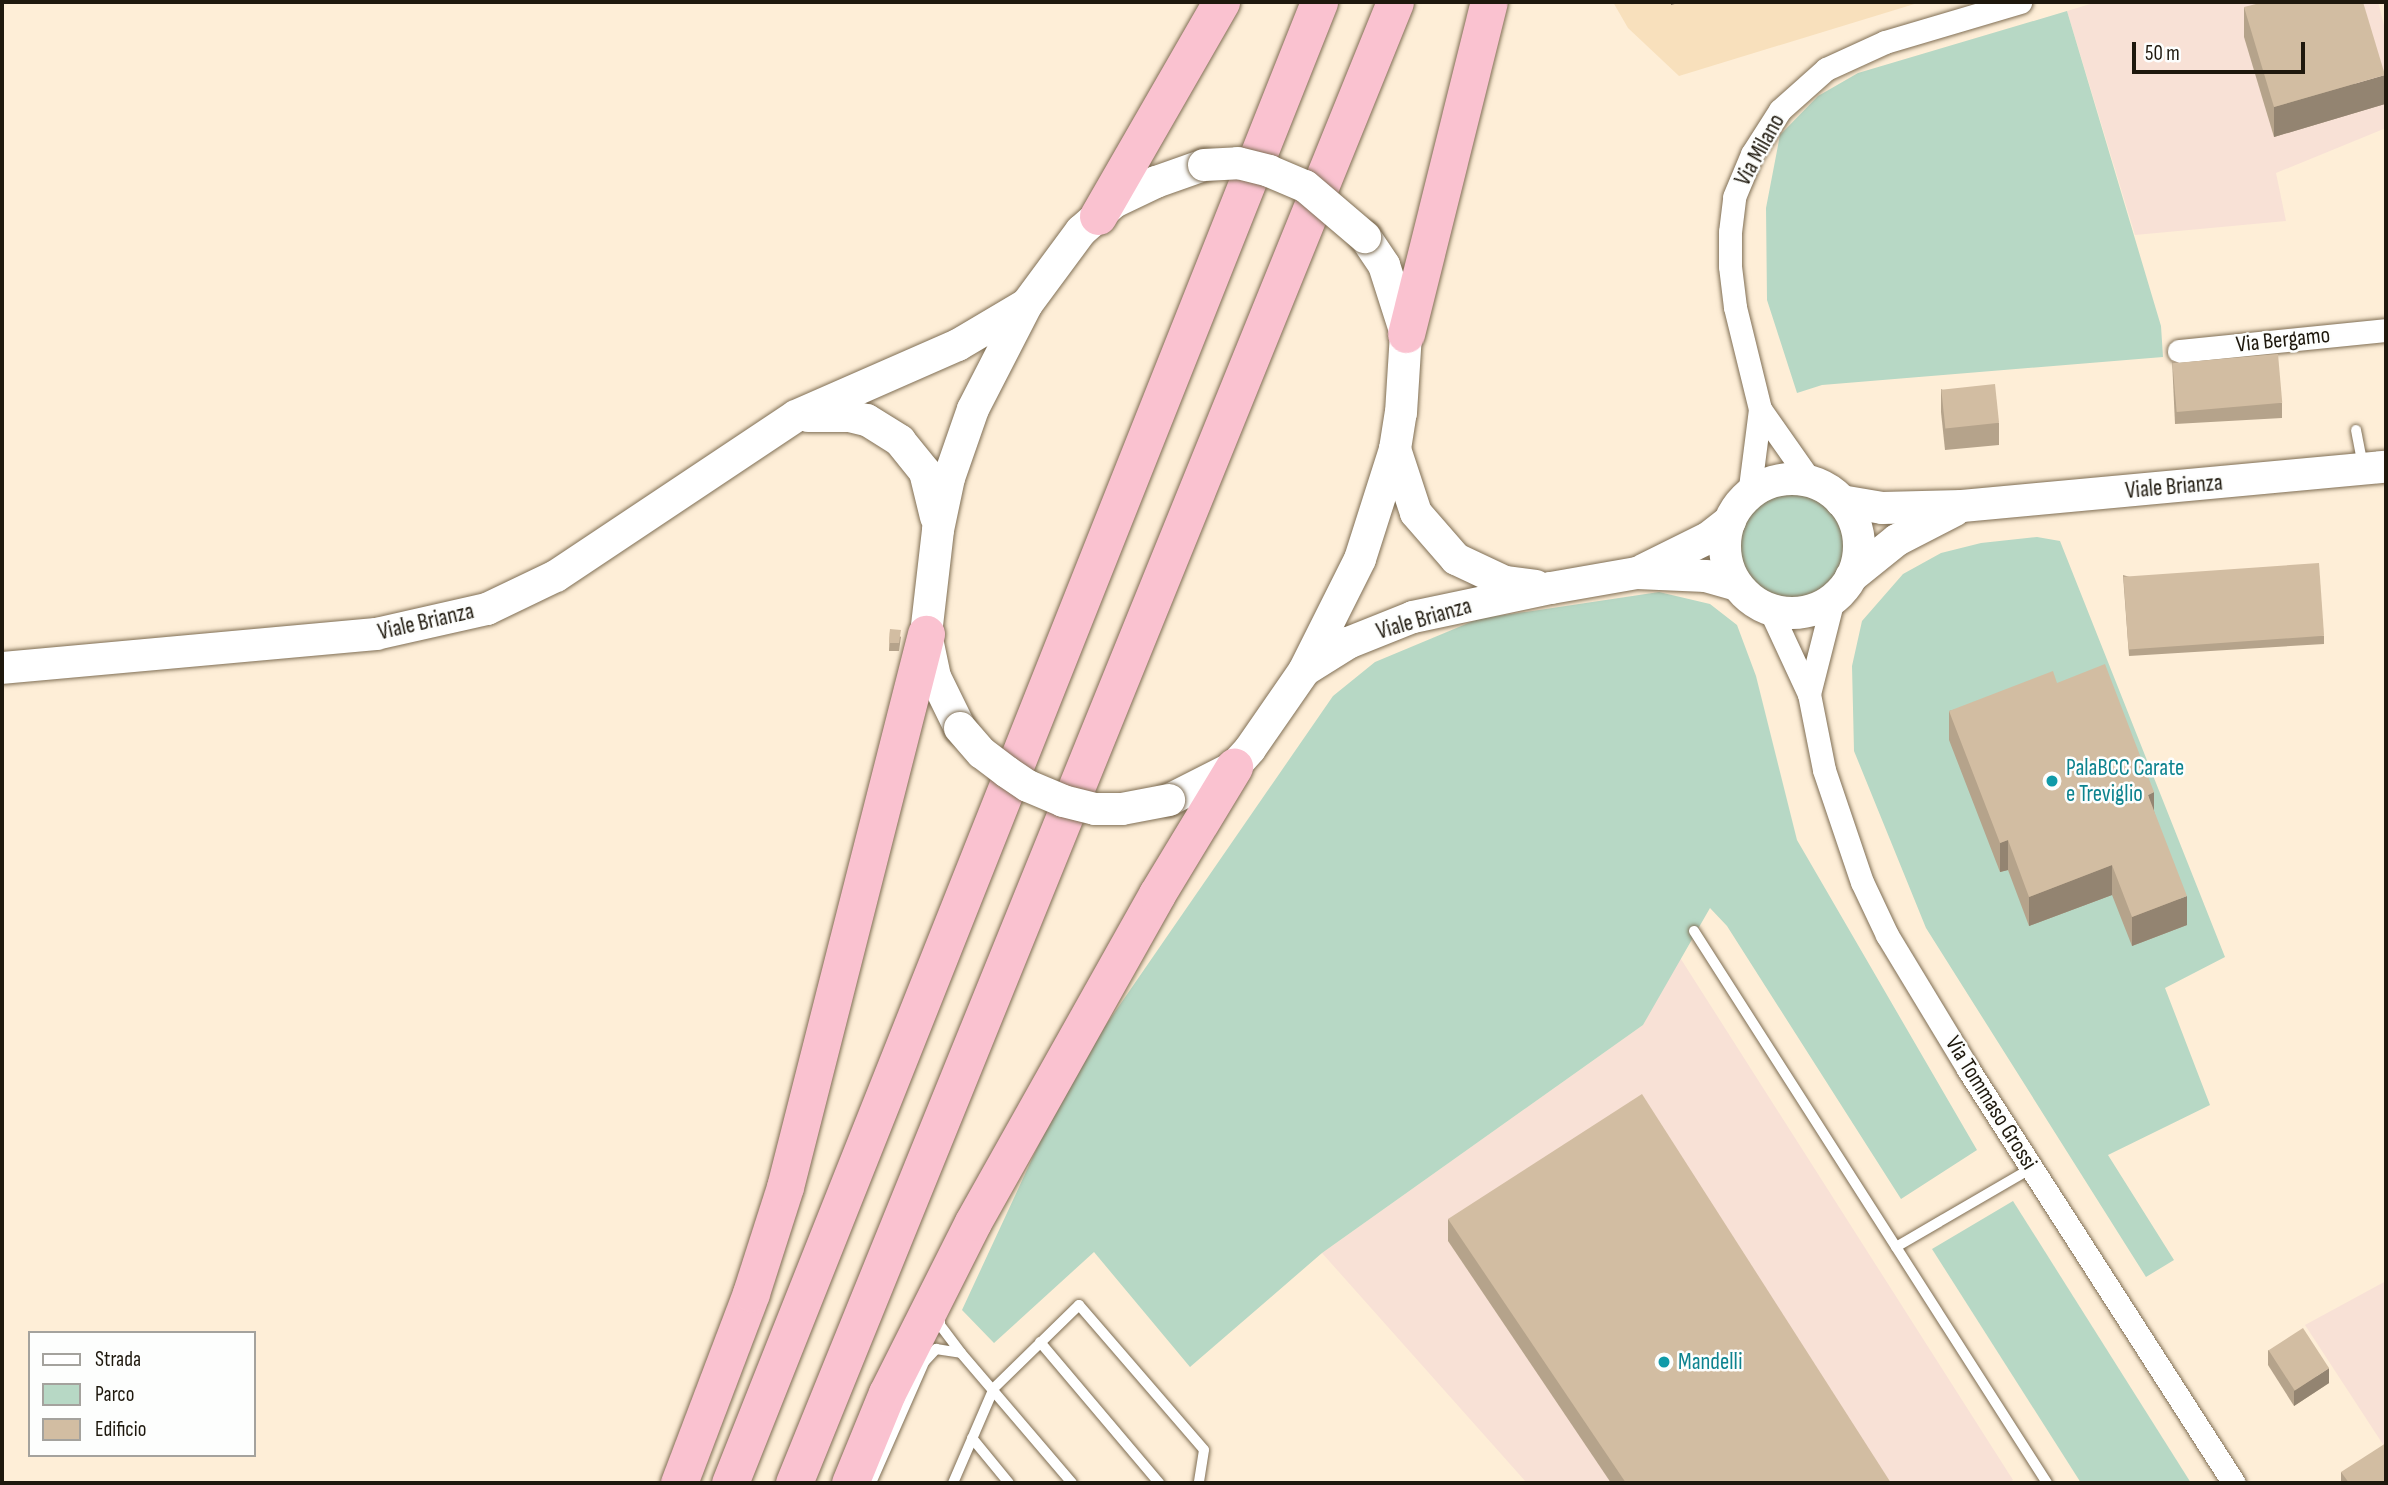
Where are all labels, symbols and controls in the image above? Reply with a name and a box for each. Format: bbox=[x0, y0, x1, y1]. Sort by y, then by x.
scale bar bbox=[2136, 28, 2309, 72]
text: 50 m bbox=[2145, 41, 2180, 66]
street label: Via Milano bbox=[1729, 109, 1791, 191]
street label: Via Bergamo bbox=[2234, 321, 2332, 359]
street label: Viale Brianza bbox=[2124, 469, 2224, 505]
street label: Viale Brianza bbox=[1373, 592, 1475, 646]
street label: Viale Brianza bbox=[375, 598, 477, 646]
place label: PalaBCC Carate e Treviglio bbox=[2066, 754, 2184, 808]
marker: PalaBCC Carate e Treviglio bbox=[2044, 773, 2060, 789]
street label: Via Tommaso Grossi bbox=[1939, 1031, 2043, 1175]
legend bbox=[28, 1331, 256, 1457]
text: Strada bbox=[95, 1347, 141, 1372]
place label: Mandelli bbox=[1678, 1348, 1743, 1376]
marker: Mandelli bbox=[1656, 1354, 1672, 1370]
text: Parco bbox=[95, 1382, 134, 1407]
text: Edificio bbox=[95, 1417, 146, 1442]

